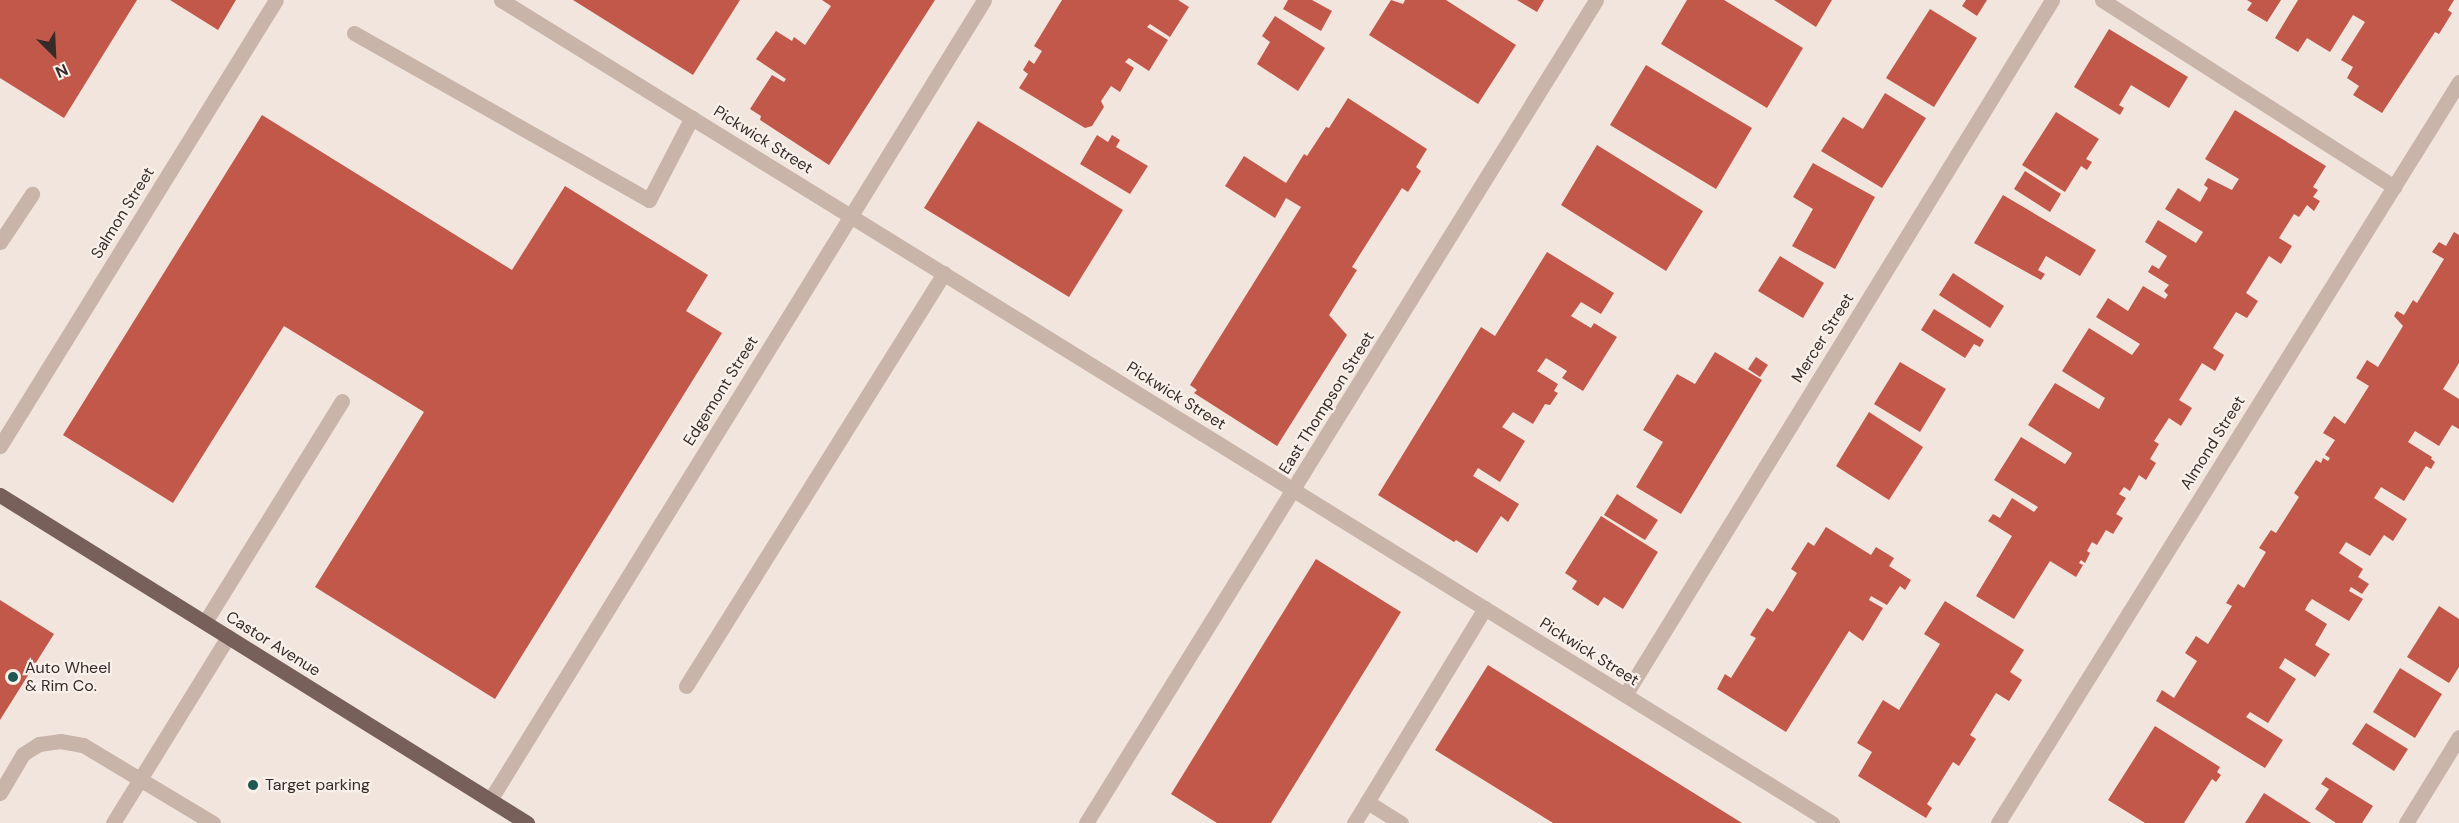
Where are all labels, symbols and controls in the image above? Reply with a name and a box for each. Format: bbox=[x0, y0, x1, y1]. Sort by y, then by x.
north arrow bbox=[24, 24, 84, 84]
text: N bbox=[52, 59, 71, 83]
street label: Pickwick Street bbox=[710, 102, 816, 178]
street label: Salmon Street bbox=[87, 164, 159, 262]
street label: Mercer Street bbox=[1788, 290, 1858, 386]
street label: East Thompson Street bbox=[1275, 328, 1379, 478]
street label: Edgemont Street bbox=[680, 333, 762, 449]
street label: Pickwick Street bbox=[1123, 358, 1229, 434]
street label: Almond Street bbox=[2177, 393, 2249, 493]
street label: Castor Avenue bbox=[222, 607, 324, 681]
street label: Pickwick Street bbox=[1536, 614, 1642, 690]
place label: Auto Wheel & Rim Co. bbox=[25, 658, 111, 696]
marker: Auto Wheel & Rim Co. bbox=[6, 670, 20, 684]
place label: Target parking bbox=[265, 775, 370, 795]
marker: Target parking bbox=[246, 778, 260, 792]

